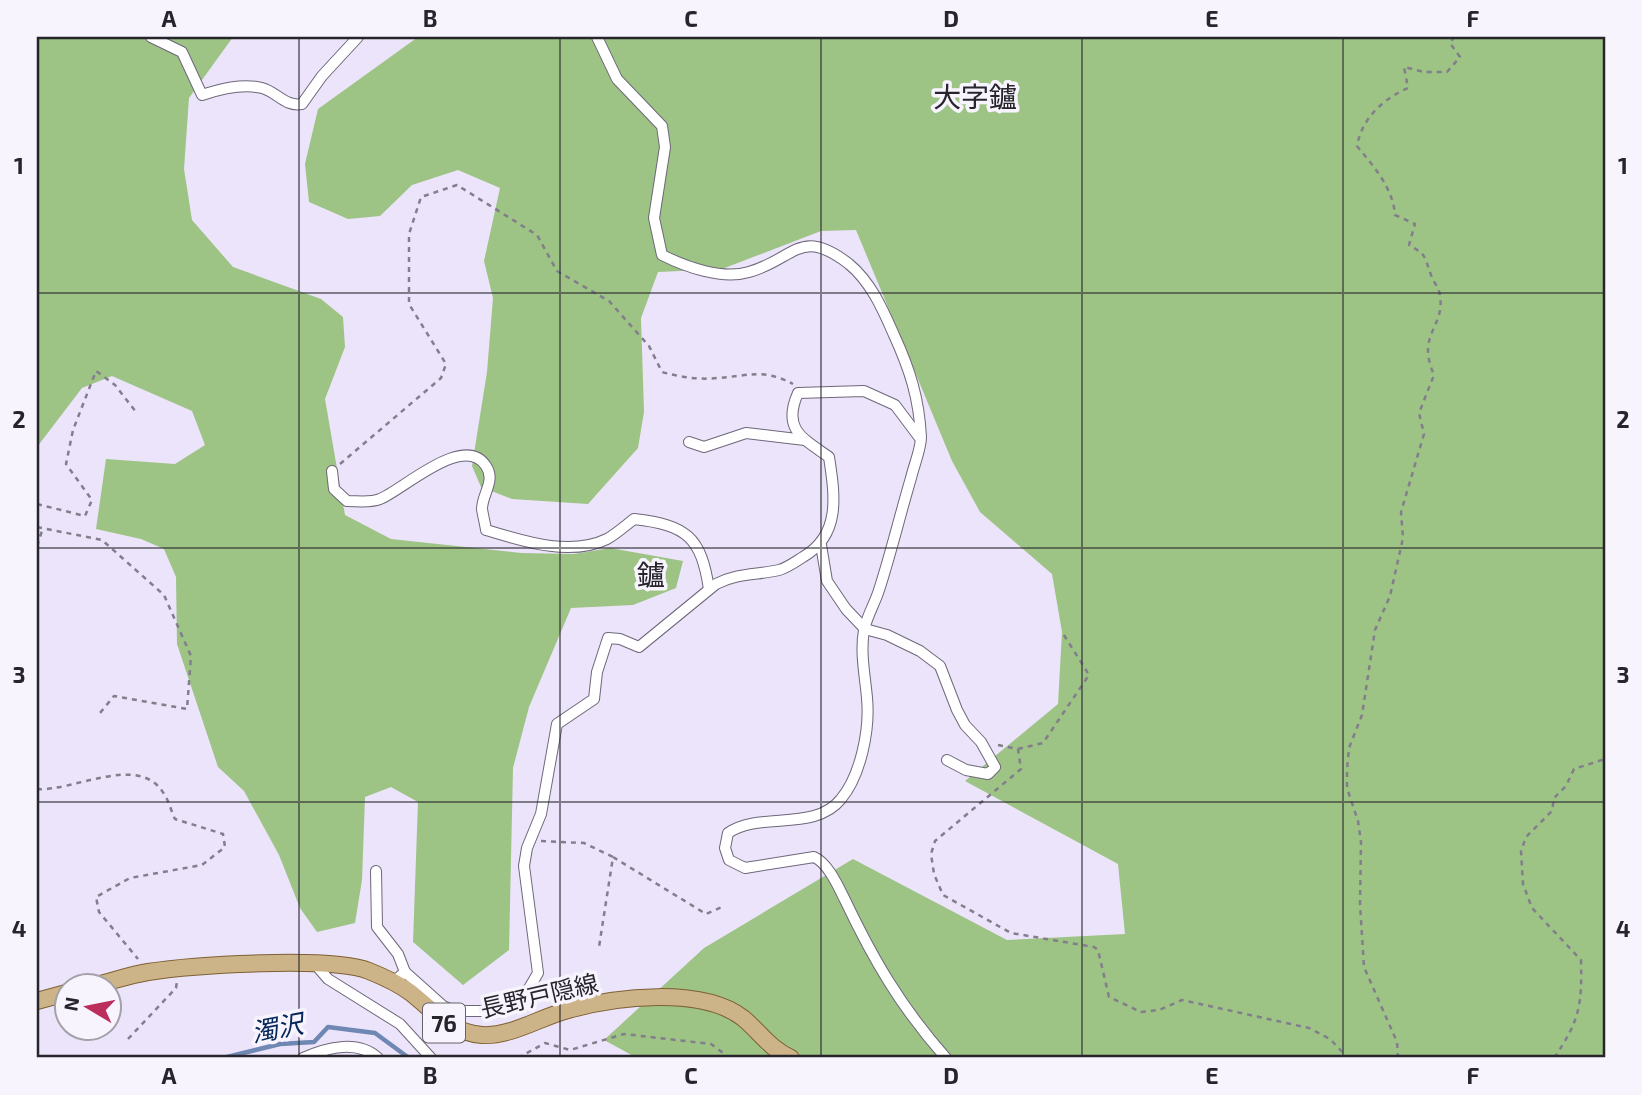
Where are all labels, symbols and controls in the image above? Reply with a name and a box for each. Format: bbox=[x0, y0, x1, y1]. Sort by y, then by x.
text: A bbox=[161, 4, 177, 32]
text: B bbox=[423, 4, 437, 32]
text: C bbox=[684, 4, 698, 32]
text: D bbox=[943, 4, 959, 32]
text: E bbox=[1205, 4, 1219, 32]
text: F bbox=[1467, 4, 1480, 32]
district label: 大字鑪 bbox=[933, 79, 1017, 113]
text: 1 bbox=[14, 151, 24, 179]
text: 1 bbox=[1618, 151, 1628, 179]
text: 2 bbox=[12, 405, 26, 433]
text: 2 bbox=[1616, 405, 1630, 433]
district label: 鑪 bbox=[637, 557, 665, 591]
text: 3 bbox=[12, 660, 26, 688]
text: 3 bbox=[1616, 660, 1630, 688]
text: 4 bbox=[12, 914, 26, 942]
text: 4 bbox=[1616, 914, 1630, 942]
street label: 長野戸隠線 bbox=[477, 967, 601, 1023]
north arrow bbox=[52, 972, 122, 1042]
text: N bbox=[58, 995, 83, 1013]
road number: 76 bbox=[423, 1004, 465, 1042]
water label: 濁沢 bbox=[249, 1006, 308, 1047]
text: A bbox=[161, 1061, 177, 1089]
text: B bbox=[423, 1061, 437, 1089]
text: C bbox=[684, 1061, 698, 1089]
text: D bbox=[943, 1061, 959, 1089]
text: E bbox=[1205, 1061, 1219, 1089]
text: F bbox=[1467, 1061, 1480, 1089]

